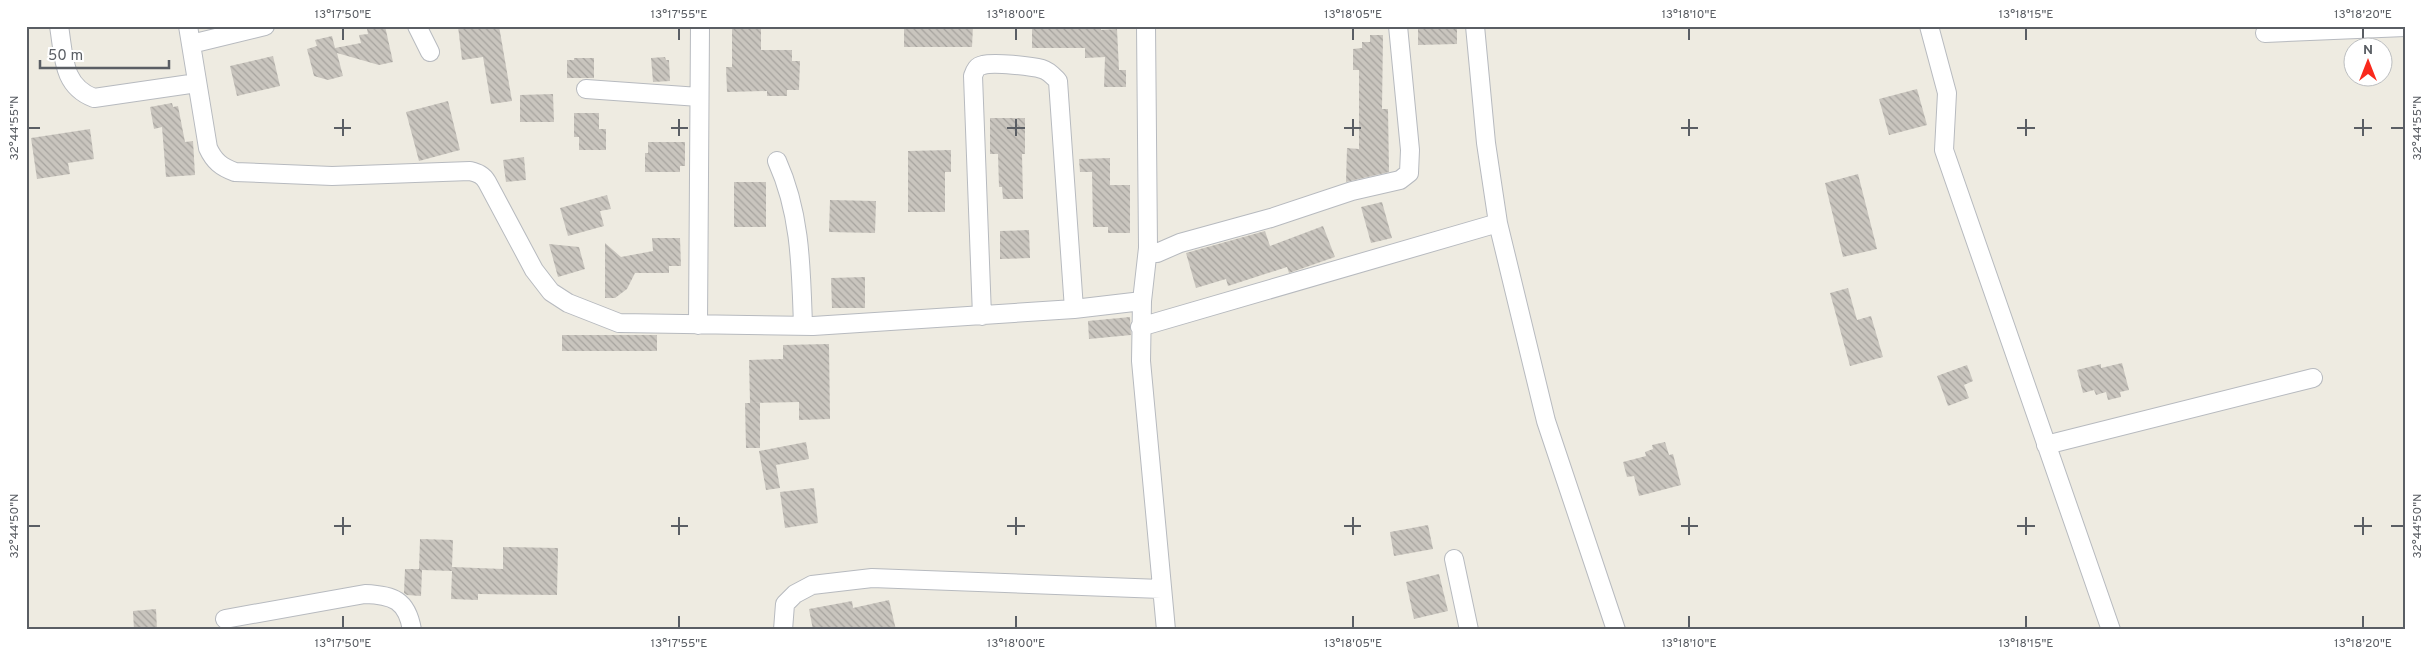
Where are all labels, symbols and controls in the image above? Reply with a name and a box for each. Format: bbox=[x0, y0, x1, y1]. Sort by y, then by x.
text: 13°17'50"E bbox=[314, 7, 372, 23]
text: 13°17'55"E bbox=[651, 7, 707, 23]
text: 13°18'00"E bbox=[987, 7, 1045, 23]
text: 13°18'05"E bbox=[1324, 7, 1382, 23]
text: 13°18'10"E bbox=[1661, 7, 1717, 23]
text: 13°18'15"E bbox=[1999, 7, 2053, 23]
text: 13°18'20"E bbox=[2334, 7, 2392, 23]
scale bar bbox=[40, 38, 169, 70]
north arrow bbox=[2344, 38, 2394, 88]
text: N bbox=[2363, 42, 2373, 59]
text: 50 m bbox=[48, 47, 83, 66]
text: 32°44'55"N bbox=[7, 96, 23, 160]
text: 32°44'55"N bbox=[2410, 96, 2426, 160]
text: 32°44'50"N bbox=[7, 493, 23, 559]
text: 32°44'50"N bbox=[2410, 493, 2426, 559]
text: 13°17'50"E bbox=[314, 636, 372, 652]
text: 13°17'55"E bbox=[651, 636, 707, 652]
text: 13°18'00"E bbox=[987, 636, 1045, 652]
text: 13°18'05"E bbox=[1324, 636, 1382, 652]
text: 13°18'10"E bbox=[1661, 636, 1717, 652]
text: 13°18'15"E bbox=[1999, 636, 2053, 652]
text: 13°18'20"E bbox=[2334, 636, 2392, 652]

